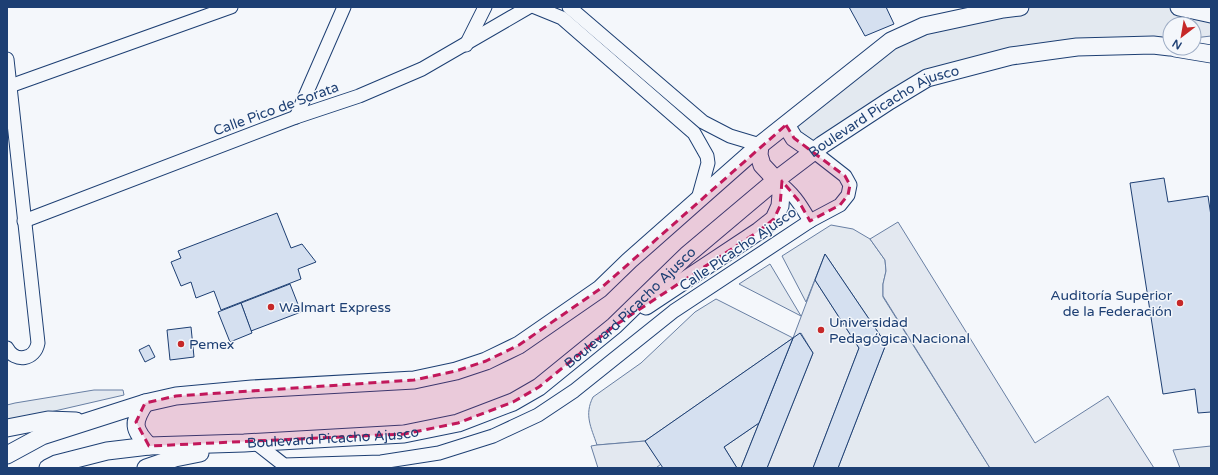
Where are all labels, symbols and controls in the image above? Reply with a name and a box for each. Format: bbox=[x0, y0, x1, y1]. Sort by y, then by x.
north arrow bbox=[1162, 16, 1202, 56]
text: N bbox=[1170, 36, 1184, 52]
street label: Boulevard Picacho Ajusco bbox=[805, 61, 961, 161]
street label: Calle Pico de Sorata bbox=[211, 78, 341, 140]
street label: Calle Picacho Ajusco bbox=[676, 204, 800, 294]
street label: Boulevard Picacho Ajusco bbox=[561, 243, 699, 372]
place label: Auditoría Superior de la Federación bbox=[1050, 287, 1173, 320]
marker: Auditoría Superior de la Federación bbox=[1175, 298, 1185, 308]
place label: Walmart Express bbox=[279, 299, 391, 316]
marker: Walmart Express bbox=[266, 302, 276, 312]
place label: Universidad Pedagógica Nacional bbox=[829, 314, 970, 347]
marker: Universidad Pedagógica Nacional bbox=[816, 325, 826, 335]
place label: Pemex bbox=[189, 336, 234, 353]
marker: Pemex bbox=[176, 339, 186, 349]
street label: Boulevard Picacho Ajusco bbox=[246, 423, 420, 451]

